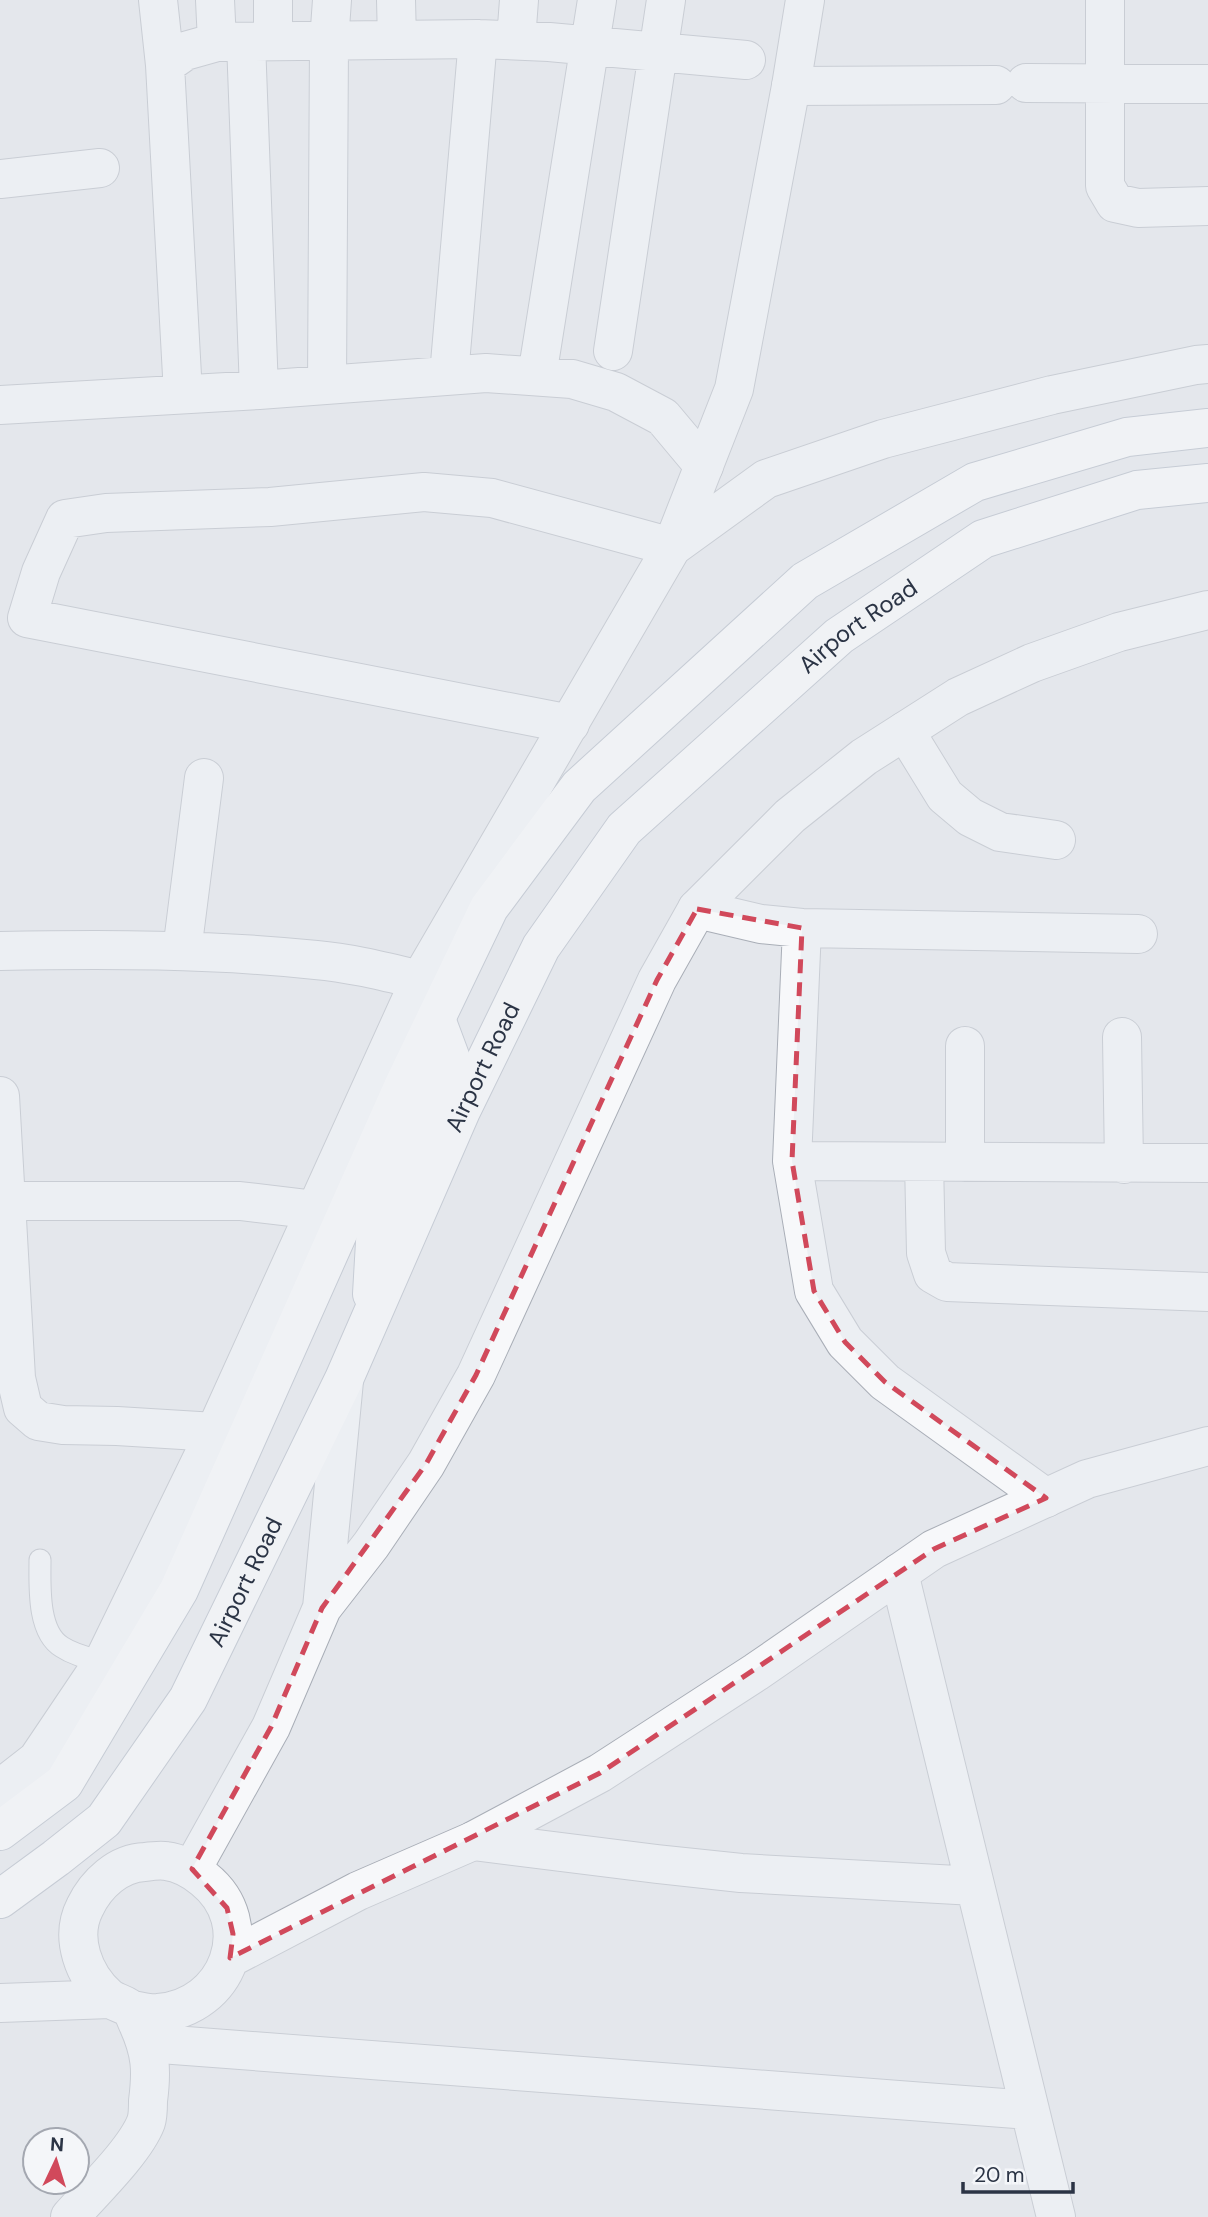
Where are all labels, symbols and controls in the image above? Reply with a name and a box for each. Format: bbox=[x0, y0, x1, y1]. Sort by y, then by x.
street label: Airport Road bbox=[792, 572, 923, 680]
street label: Airport Road bbox=[438, 997, 527, 1137]
street label: Airport Road bbox=[200, 1512, 289, 1652]
north arrow bbox=[21, 2126, 91, 2196]
text: N bbox=[49, 2132, 65, 2157]
scale bar bbox=[963, 2150, 1073, 2194]
text: 20 m bbox=[974, 2161, 1025, 2189]

